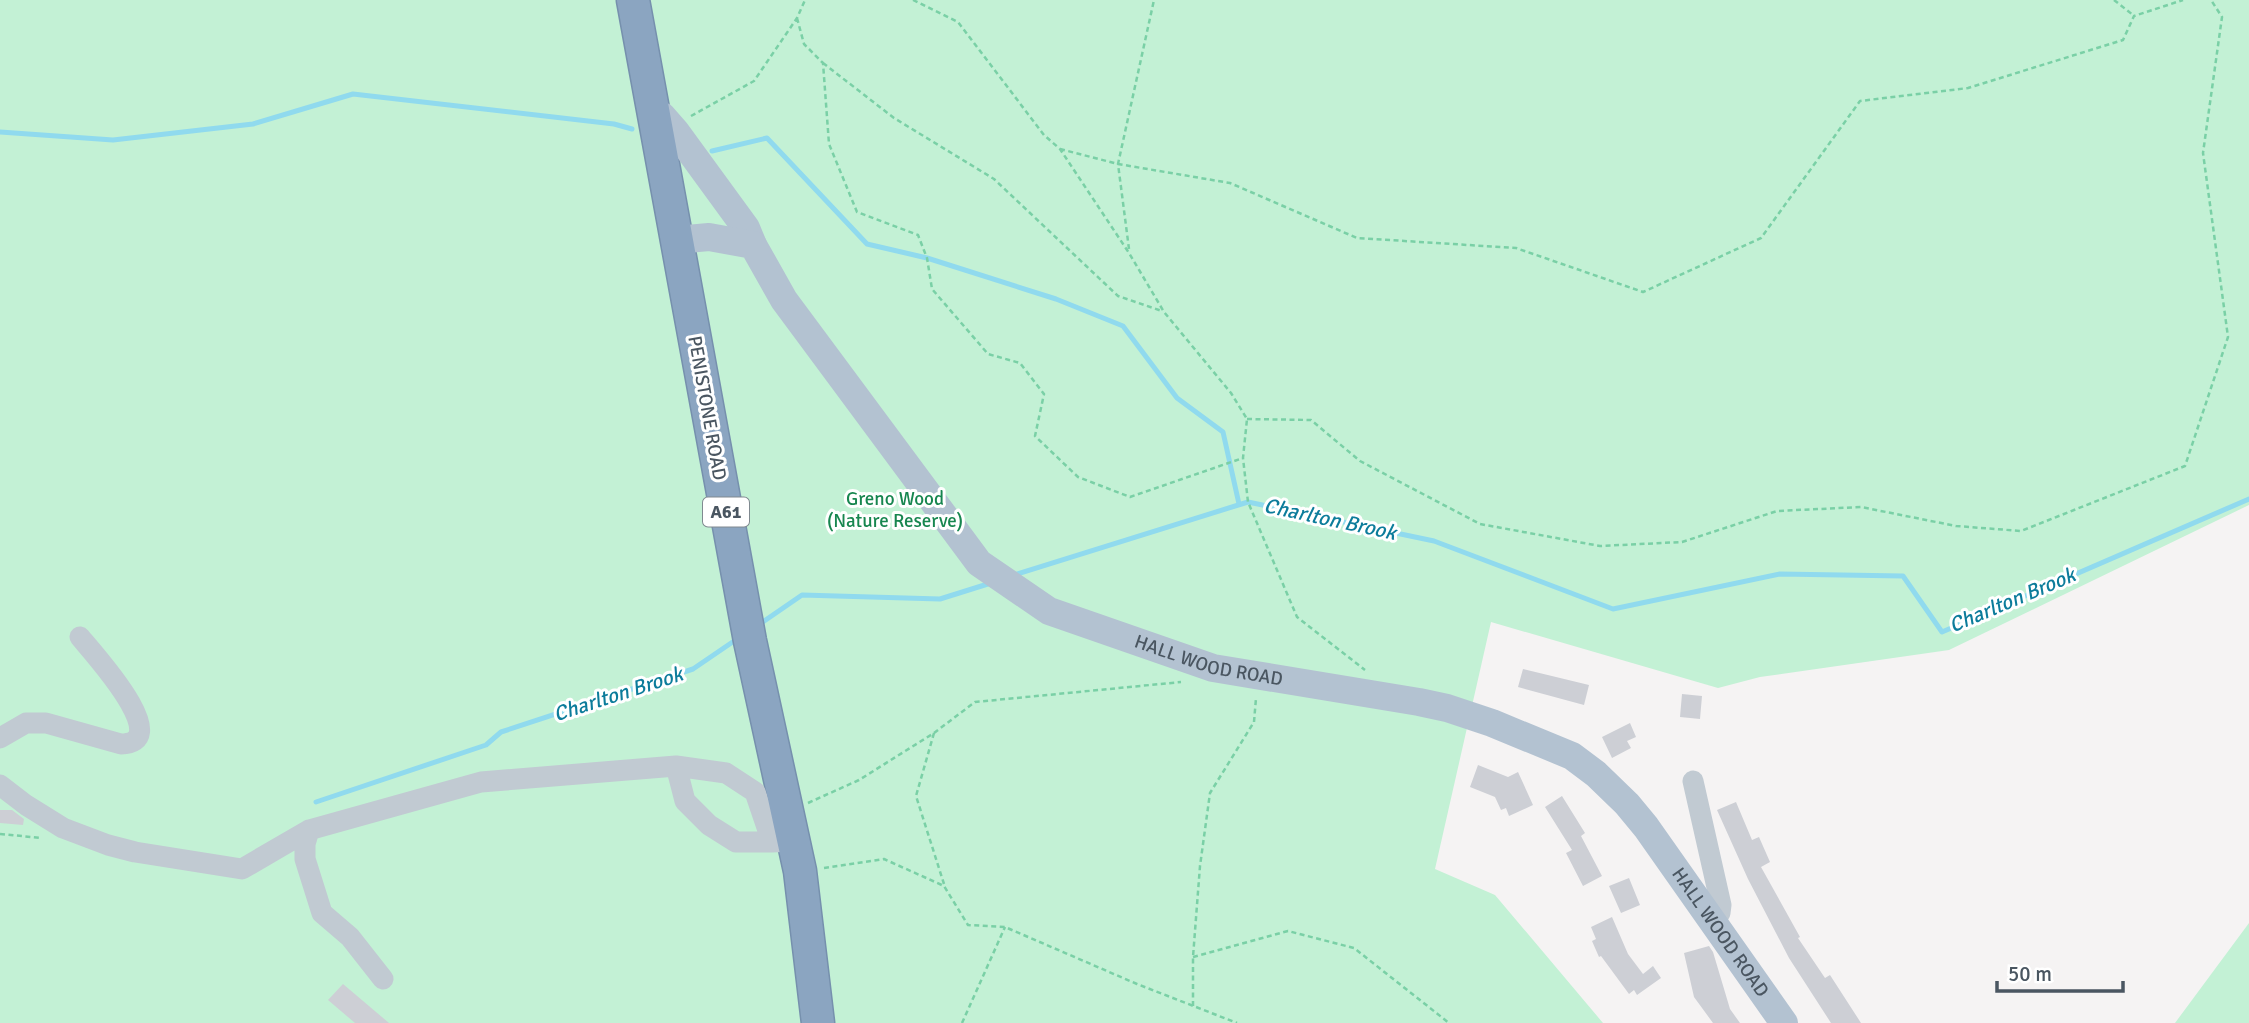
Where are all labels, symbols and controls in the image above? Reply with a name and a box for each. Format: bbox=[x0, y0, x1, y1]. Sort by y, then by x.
street label: PENISTONE ROAD bbox=[682, 334, 732, 482]
park label: Greno Wood (Nature Reserve) bbox=[827, 487, 963, 533]
water label: Charlton Brook bbox=[1261, 492, 1401, 546]
road number: A61 bbox=[703, 498, 749, 526]
water label: Charlton Brook bbox=[1945, 561, 2081, 638]
street label: HALL WOOD ROAD bbox=[1131, 630, 1285, 691]
water label: Charlton Brook bbox=[550, 660, 688, 727]
street label: HALL WOOD ROAD bbox=[1666, 863, 1774, 1002]
scale bar bbox=[1997, 950, 2123, 994]
text: 50 m bbox=[2008, 961, 2052, 987]

